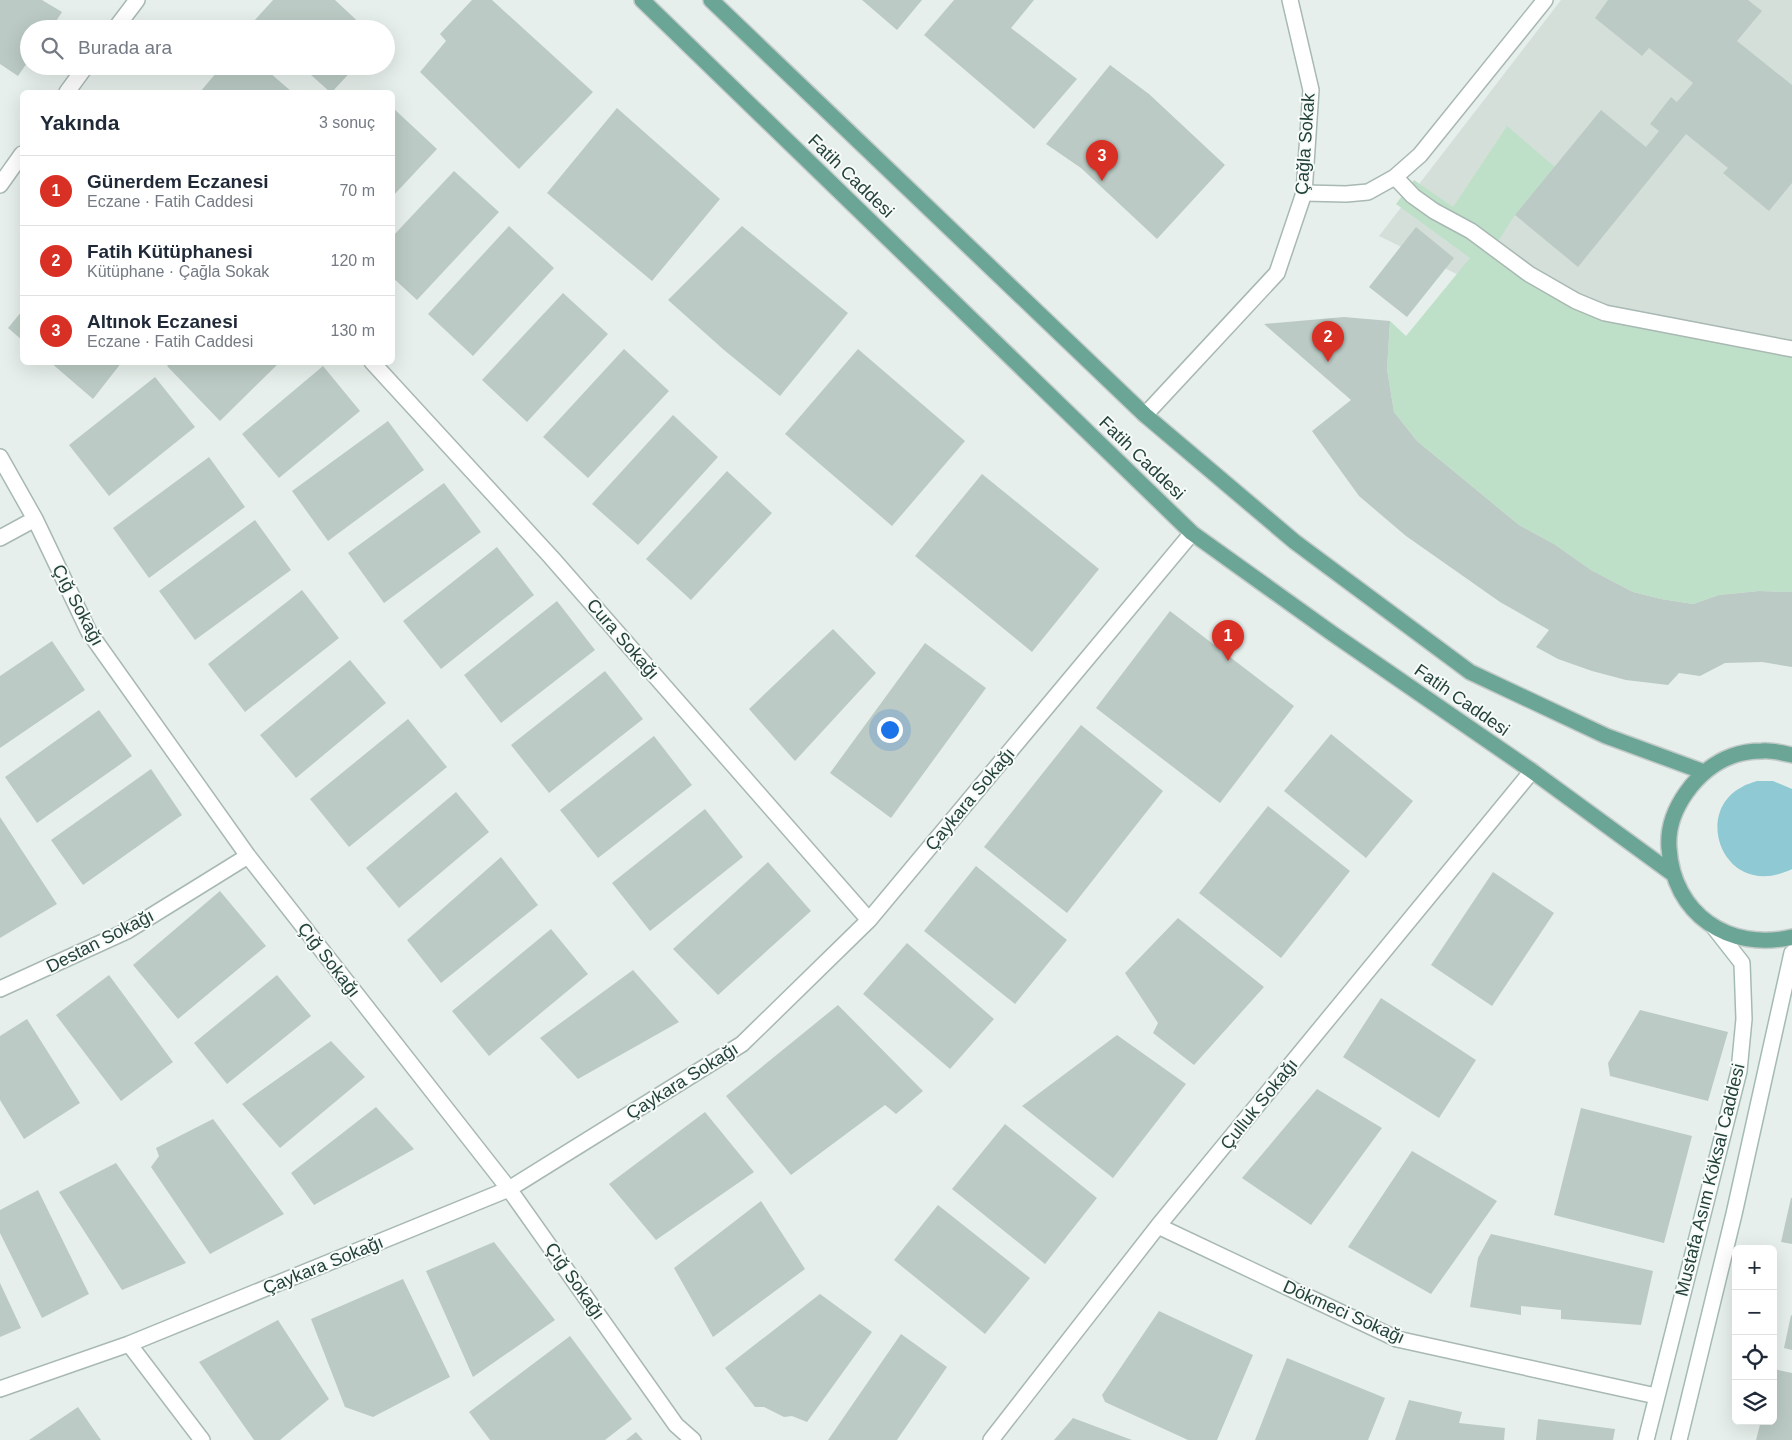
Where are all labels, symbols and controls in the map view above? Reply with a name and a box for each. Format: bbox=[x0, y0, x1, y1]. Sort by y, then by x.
search box bbox=[20, 20, 395, 75]
icon: search bbox=[38, 34, 66, 62]
text: Burada ara bbox=[78, 37, 172, 58]
street label: Çağla Sokak bbox=[1291, 91, 1319, 196]
text: Yakında bbox=[40, 111, 119, 134]
text: 3 sonuç bbox=[319, 114, 375, 131]
street label: Fatih Caddesi bbox=[804, 130, 898, 222]
pin: 3 bbox=[1086, 140, 1118, 181]
text: Günerdem Eczanesi bbox=[87, 171, 269, 192]
text: 1 bbox=[52, 182, 60, 199]
text: 70 m bbox=[339, 182, 375, 199]
text: Eczane · Fatih Caddesi bbox=[87, 193, 253, 210]
text: Fatih Kütüphanesi bbox=[87, 241, 253, 262]
text: 2 bbox=[52, 252, 60, 269]
text: 120 m bbox=[331, 252, 375, 269]
text: Kütüphane · Çağla Sokak bbox=[87, 263, 269, 280]
text: Altınok Eczanesi bbox=[87, 311, 238, 332]
pin: 2 bbox=[1312, 321, 1344, 362]
text: 3 bbox=[52, 322, 60, 339]
text: 130 m bbox=[331, 322, 375, 339]
text: Eczane · Fatih Caddesi bbox=[87, 333, 253, 350]
street label: Fatih Caddesi bbox=[1095, 412, 1189, 504]
street label: Çığ Sokağı bbox=[48, 561, 108, 649]
street label: Cura Sokağı bbox=[583, 595, 663, 683]
pin: 1 bbox=[1212, 620, 1244, 661]
street label: Fatih Caddesi bbox=[1411, 660, 1513, 740]
your location bbox=[877, 717, 903, 743]
street label: Çaykara Sokağı bbox=[921, 744, 1019, 854]
street label: Destan Sokağı bbox=[43, 905, 157, 977]
street label: Çığ Sokağı bbox=[294, 919, 364, 1001]
street label: Çaykara Sokağı bbox=[622, 1039, 742, 1123]
street label: Çulluk Sokağı bbox=[1216, 1055, 1302, 1153]
street label: Mustafa Asım Köksal Caddesi bbox=[1671, 1062, 1749, 1298]
street label: Çaykara Sokağı bbox=[260, 1232, 386, 1298]
street label: Çığ Sokağı bbox=[541, 1239, 609, 1323]
map controls bbox=[1732, 1245, 1777, 1425]
button: + bbox=[1732, 1245, 1777, 1290]
street label: Dökmeci Sokağı bbox=[1280, 1276, 1408, 1348]
button: − bbox=[1732, 1290, 1777, 1335]
button: locate bbox=[1732, 1335, 1777, 1380]
button: layers bbox=[1732, 1380, 1777, 1425]

